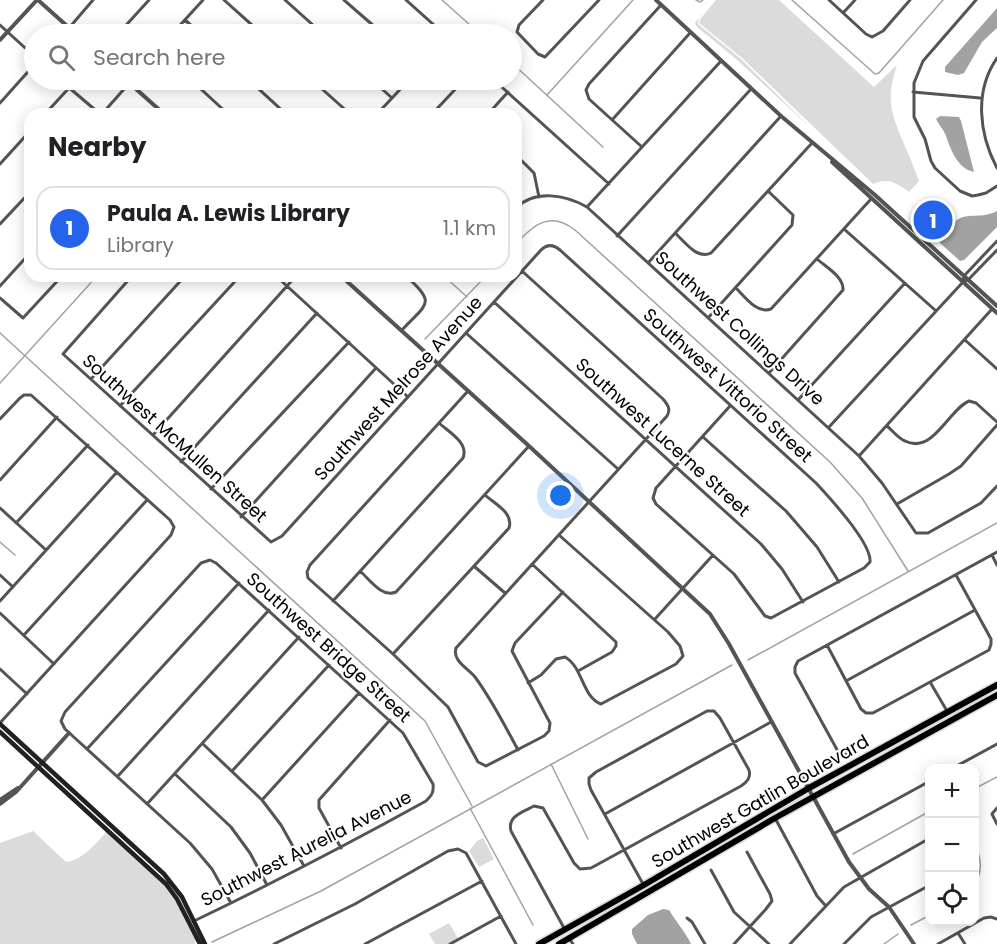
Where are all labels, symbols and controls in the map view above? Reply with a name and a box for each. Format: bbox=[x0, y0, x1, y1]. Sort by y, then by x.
search box bbox=[24, 24, 522, 90]
icon: search bbox=[45, 41, 78, 74]
text: Search here bbox=[93, 42, 226, 73]
text: Nearby bbox=[48, 129, 146, 165]
text: Paula A. Lewis Library bbox=[107, 198, 350, 229]
pin: 1 bbox=[914, 198, 952, 242]
text: 1 bbox=[66, 214, 73, 242]
text: 1.1 km bbox=[443, 214, 496, 242]
text: Library bbox=[107, 231, 174, 259]
street label: Southwest Collings Drive bbox=[650, 245, 830, 411]
street label: Southwest Melrose Avenue bbox=[308, 290, 488, 486]
street label: Southwest Vittorio Street bbox=[638, 302, 818, 468]
street label: Southwest McMullen Street bbox=[77, 348, 273, 528]
street label: Southwest Lucerne Street bbox=[570, 352, 756, 522]
your location bbox=[546, 481, 575, 510]
street label: Southwest Bridge Street bbox=[241, 566, 417, 728]
street label: Southwest Gatlin Boulevard bbox=[647, 728, 873, 874]
map controls bbox=[925, 764, 979, 926]
button: + bbox=[925, 764, 979, 818]
street label: Southwest Aurelia Avenue bbox=[196, 784, 416, 912]
button: − bbox=[925, 818, 979, 872]
button: locate bbox=[925, 872, 979, 926]

